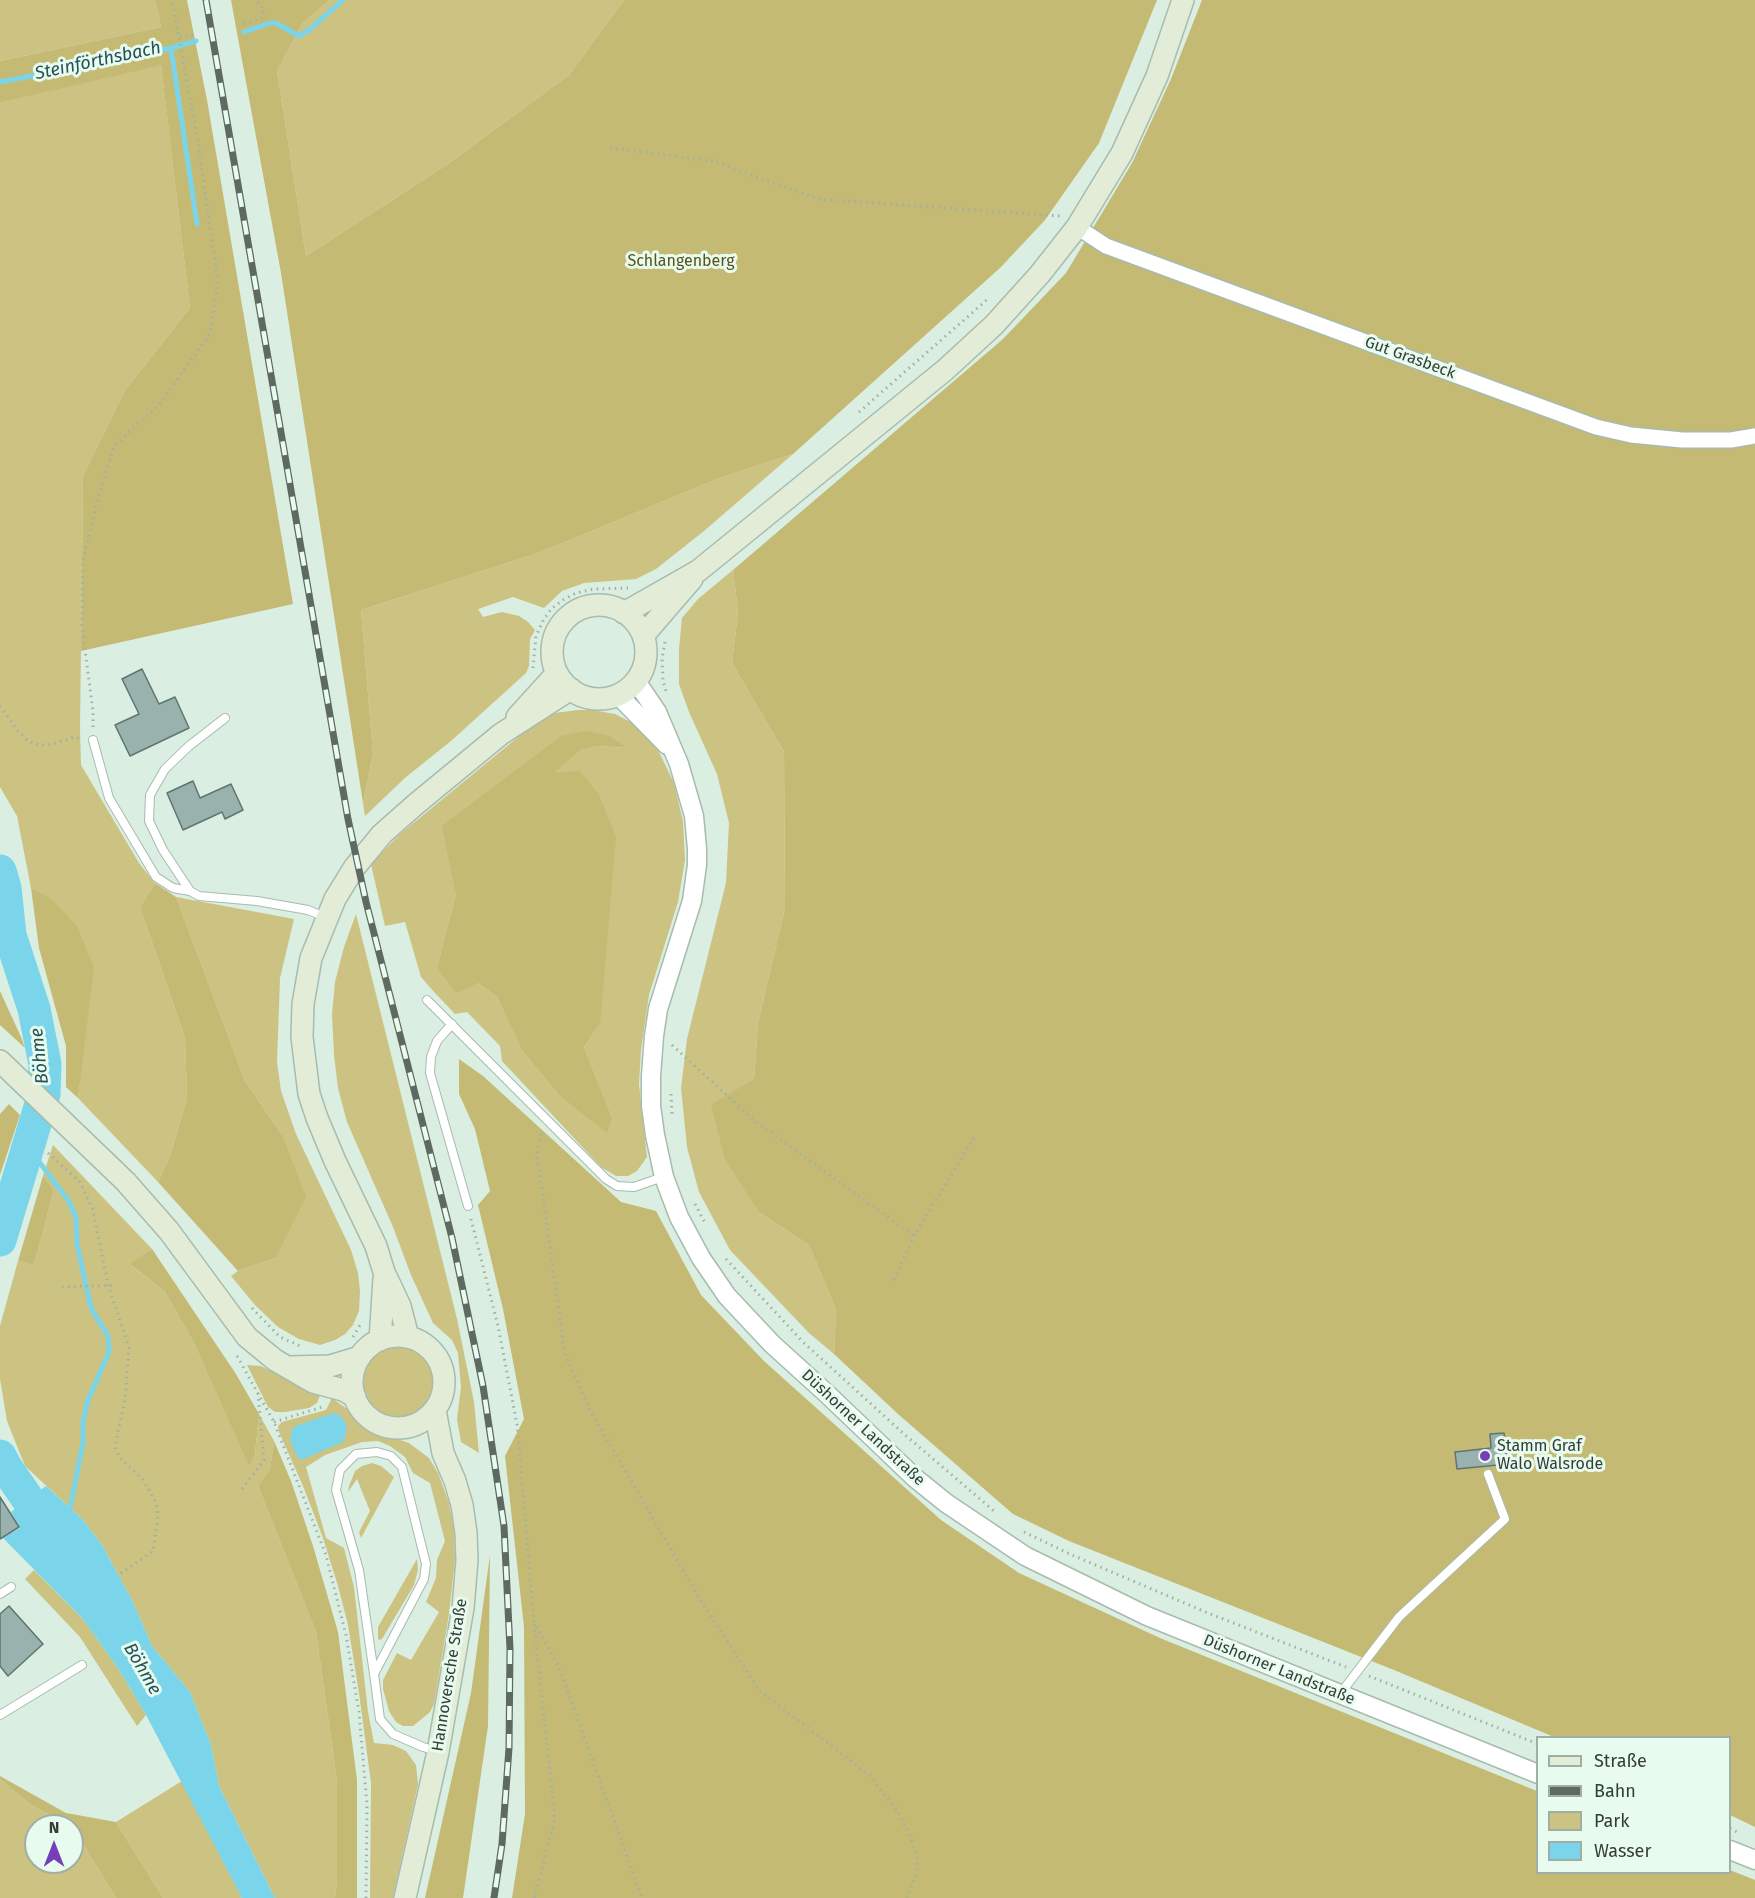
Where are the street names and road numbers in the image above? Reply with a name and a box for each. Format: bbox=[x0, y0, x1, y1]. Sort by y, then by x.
street label: Gut Grasbeck bbox=[1362, 333, 1458, 383]
street label: Düshorner Landstraße bbox=[797, 1366, 929, 1490]
street label: Hannoversche Straße bbox=[428, 1597, 472, 1753]
street label: Düshorner Landstraße bbox=[1200, 1631, 1358, 1709]

